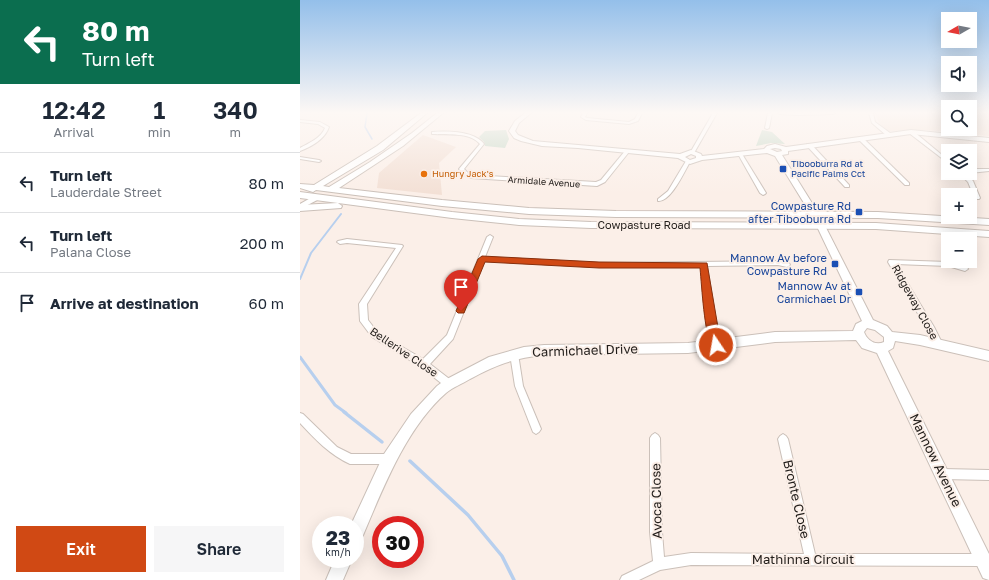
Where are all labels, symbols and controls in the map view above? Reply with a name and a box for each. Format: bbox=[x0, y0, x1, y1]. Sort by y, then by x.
north arrow bbox=[941, 12, 977, 48]
map controls bbox=[941, 12, 977, 268]
text: 80 m bbox=[82, 14, 150, 47]
icon: left bbox=[16, 16, 68, 68]
text: Turn left bbox=[82, 48, 155, 70]
button: sound bbox=[941, 56, 977, 92]
text: 12:42 bbox=[42, 95, 106, 124]
text: 1 bbox=[153, 95, 165, 124]
text: 340 bbox=[213, 95, 258, 124]
button: search bbox=[941, 100, 977, 136]
text: Arrival bbox=[53, 124, 94, 140]
text: min bbox=[148, 124, 171, 140]
text: m bbox=[230, 124, 241, 140]
button: layers bbox=[941, 144, 977, 180]
place label: Tibooburra Rd at Pacific Palms Cct bbox=[791, 158, 866, 179]
marker: Tibooburra Rd at Pacific Palms Cct bbox=[778, 164, 788, 174]
text: Turn left bbox=[50, 166, 112, 184]
place label: Hungry Jack's bbox=[432, 168, 494, 179]
marker: Hungry Jack's bbox=[419, 169, 429, 179]
icon: left bbox=[16, 172, 38, 194]
street label: Armidale Avenue bbox=[507, 173, 581, 190]
text: 80 m bbox=[249, 174, 284, 192]
text: Lauderdale Street bbox=[50, 184, 162, 200]
button: + bbox=[941, 188, 977, 224]
place label: Cowpasture Rd after Tibooburra Rd bbox=[748, 199, 851, 225]
marker: Cowpasture Rd after Tibooburra Rd bbox=[854, 207, 864, 217]
street label: Cowpasture Road bbox=[597, 218, 691, 231]
text: Turn left bbox=[50, 226, 112, 244]
icon: left bbox=[16, 232, 38, 254]
button: − bbox=[941, 232, 977, 268]
text: 200 m bbox=[240, 234, 284, 252]
text: Palana Close bbox=[50, 244, 131, 260]
place label: Mannow Av before Cowpasture Rd bbox=[730, 251, 827, 277]
marker: Mannow Av before Cowpasture Rd bbox=[830, 259, 840, 269]
street label: Ridgeway Close bbox=[890, 262, 941, 341]
pin bbox=[444, 270, 478, 311]
icon: arrive bbox=[450, 276, 472, 298]
place label: Mannow Av at Carmichael Dr bbox=[777, 279, 852, 305]
marker: Mannow Av at Carmichael Dr bbox=[854, 287, 864, 297]
icon: arrive bbox=[16, 292, 38, 314]
text: Arrive at destination bbox=[50, 294, 199, 312]
text: 60 m bbox=[249, 294, 284, 312]
street label: Bellerive Close bbox=[368, 324, 441, 379]
position arrow bbox=[695, 324, 737, 366]
street label: Carmichael Drive bbox=[532, 340, 638, 360]
street label: Mannow Avenue bbox=[906, 411, 966, 509]
street label: Bronte Close bbox=[780, 458, 814, 540]
street label: Avoca Close bbox=[647, 463, 665, 539]
speed limit sign: 30 bbox=[372, 516, 424, 568]
text: 23 bbox=[326, 525, 350, 549]
button: Exit bbox=[16, 526, 146, 572]
button: Share bbox=[154, 526, 284, 572]
text: km/h bbox=[325, 546, 351, 558]
street label: Mathinna Circuit bbox=[752, 551, 854, 567]

